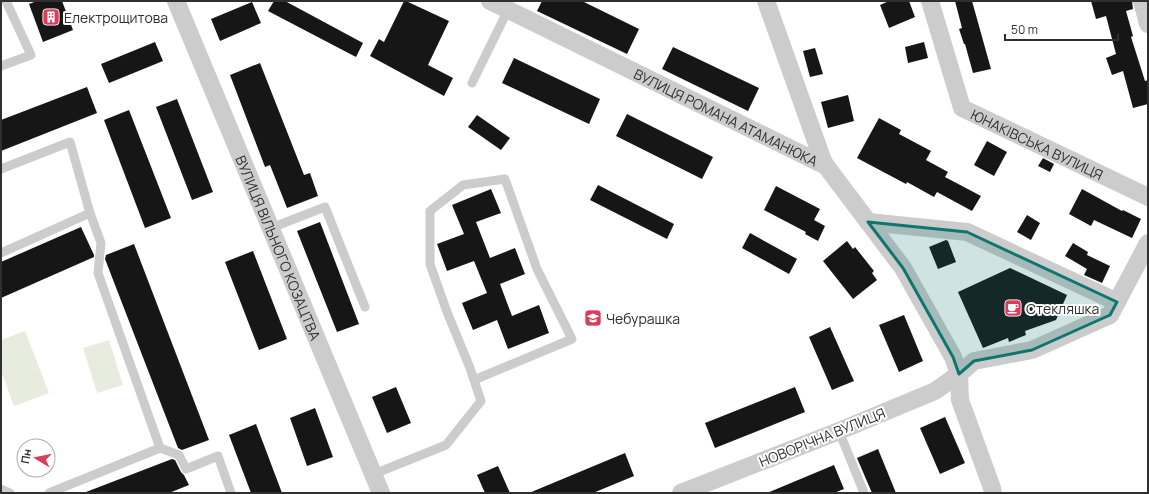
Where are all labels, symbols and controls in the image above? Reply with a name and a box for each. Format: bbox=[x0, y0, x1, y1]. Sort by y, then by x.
building icon: Електрощитова bbox=[41, 7, 61, 27]
place label: Електрощитова bbox=[64, 8, 168, 27]
scale bar bbox=[1005, 16, 1118, 42]
text: 50 m bbox=[1011, 21, 1038, 38]
street label: ВУЛИЦЯ РОМАНА АТАМАНЮКА bbox=[631, 64, 821, 170]
street label: ЮНАКІВСЬКА ВУЛИЦЯ bbox=[968, 104, 1106, 184]
street label: ВУЛИЦЯ ВІЛЬНОГО КОЗАЦТВА bbox=[232, 152, 326, 343]
cafe icon: Стекляшка bbox=[1003, 298, 1023, 318]
place label: Стекляшка bbox=[1026, 299, 1099, 318]
school or university icon: Чебурашка bbox=[583, 308, 603, 328]
place label: Чебурашка bbox=[606, 309, 680, 328]
street label: НОВОРІЧНА ВУЛИЦЯ bbox=[756, 403, 888, 471]
north arrow bbox=[16, 438, 56, 478]
text: Пн bbox=[17, 447, 34, 465]

